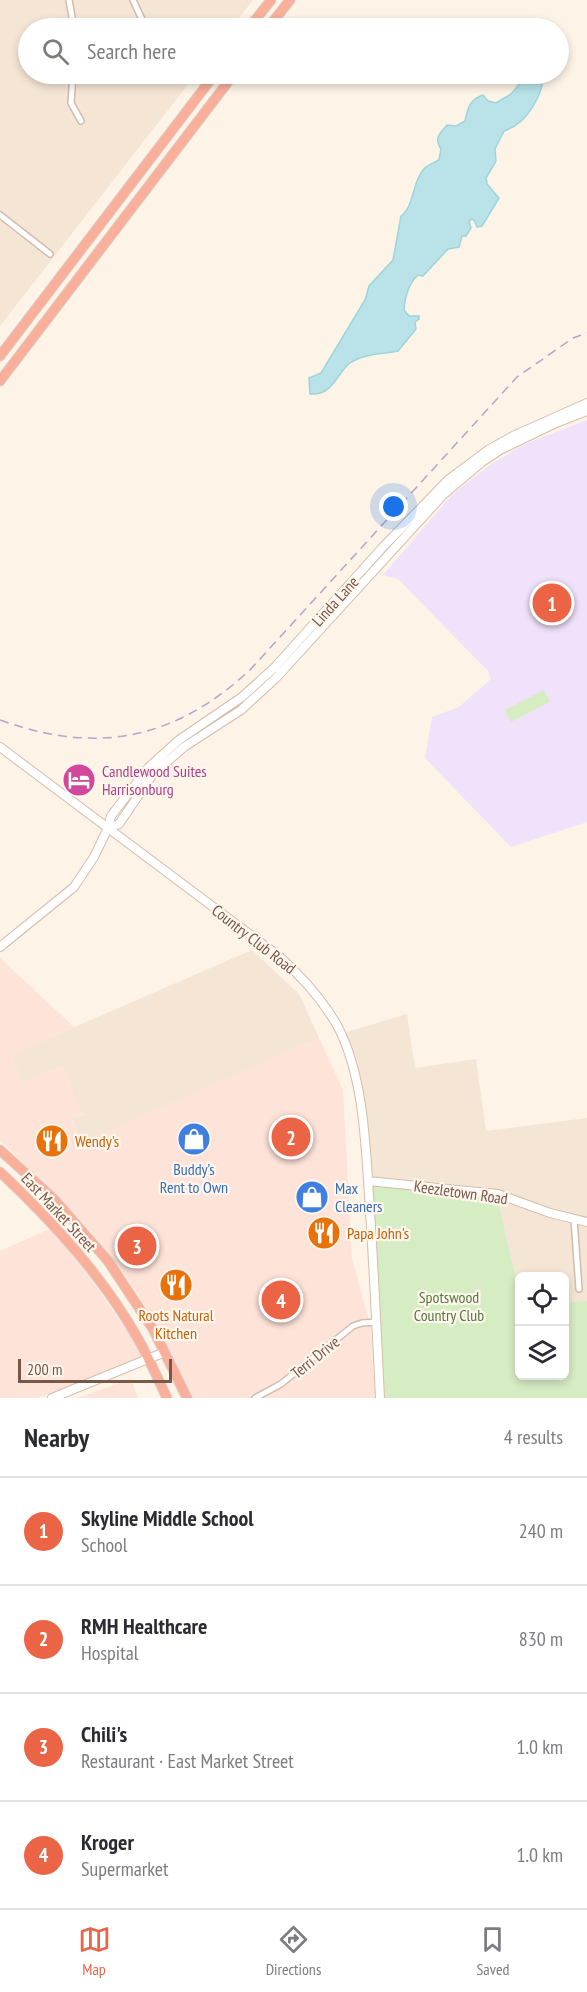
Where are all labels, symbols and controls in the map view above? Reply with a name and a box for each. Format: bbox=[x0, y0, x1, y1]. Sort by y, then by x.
search box bbox=[18, 18, 569, 84]
icon: search bbox=[39, 35, 72, 68]
text: Search here bbox=[87, 37, 176, 65]
your location bbox=[379, 492, 408, 521]
street label: Linda Lane bbox=[307, 572, 363, 630]
pin: 1 bbox=[532, 580, 572, 626]
place label: Candlewood Suites Harrisonburg bbox=[102, 761, 207, 799]
hotel icon: Candlewood Suites Harrisonburg bbox=[61, 762, 97, 798]
street label: Country Club Road bbox=[208, 900, 300, 978]
pin: 2 bbox=[272, 1114, 310, 1160]
shop icon: Buddy’s Rent to Own bbox=[176, 1121, 212, 1157]
restaurant icon: Wendy's bbox=[34, 1123, 70, 1159]
place label: Wendy's bbox=[75, 1131, 119, 1151]
place label: Buddy’s Rent to Own bbox=[160, 1159, 228, 1197]
street label: East Market Street bbox=[17, 1168, 101, 1256]
street label: Keezletown Road bbox=[413, 1176, 509, 1208]
place label: Max Cleaners bbox=[335, 1178, 383, 1216]
shop icon: Max Cleaners bbox=[294, 1179, 330, 1215]
restaurant icon: Papa John's bbox=[306, 1215, 342, 1251]
place label: Papa John's bbox=[347, 1223, 409, 1243]
pin: 3 bbox=[118, 1224, 156, 1268]
restaurant icon: Roots Natural Kitchen bbox=[158, 1267, 194, 1303]
map controls bbox=[515, 1272, 569, 1380]
button: locate bbox=[515, 1272, 569, 1326]
pin: 4 bbox=[262, 1278, 300, 1322]
park label: Spotswood Country Club bbox=[414, 1287, 484, 1325]
place label: Roots Natural Kitchen bbox=[139, 1305, 214, 1343]
button: layers bbox=[515, 1326, 569, 1380]
street label: Terri Drive bbox=[287, 1331, 343, 1383]
scale bar bbox=[18, 1356, 172, 1384]
text: 200 m bbox=[27, 1359, 62, 1379]
text: Nearby bbox=[24, 1421, 89, 1454]
text: 4 results bbox=[504, 1424, 563, 1450]
text: Skyline Middle School bbox=[81, 1504, 254, 1532]
text: 1 bbox=[39, 1518, 48, 1544]
text: 240 m bbox=[519, 1518, 563, 1544]
text: School bbox=[81, 1532, 127, 1558]
text: RMH Healthcare bbox=[81, 1612, 207, 1640]
text: 2 bbox=[39, 1626, 48, 1652]
text: 830 m bbox=[519, 1626, 563, 1652]
text: Hospital bbox=[81, 1640, 138, 1666]
text: Chili's bbox=[81, 1720, 127, 1748]
text: 3 bbox=[39, 1734, 48, 1760]
text: 1.0 km bbox=[516, 1734, 563, 1760]
text: Restaurant · East Market Street bbox=[81, 1748, 294, 1774]
text: Kroger bbox=[81, 1828, 134, 1856]
text: 4 bbox=[39, 1842, 48, 1868]
text: 1.0 km bbox=[516, 1842, 563, 1868]
text: Supermarket bbox=[81, 1856, 169, 1882]
tab: Map bbox=[78, 1923, 111, 1979]
tab: Directions bbox=[266, 1923, 321, 1979]
tab: Saved bbox=[476, 1923, 509, 1979]

